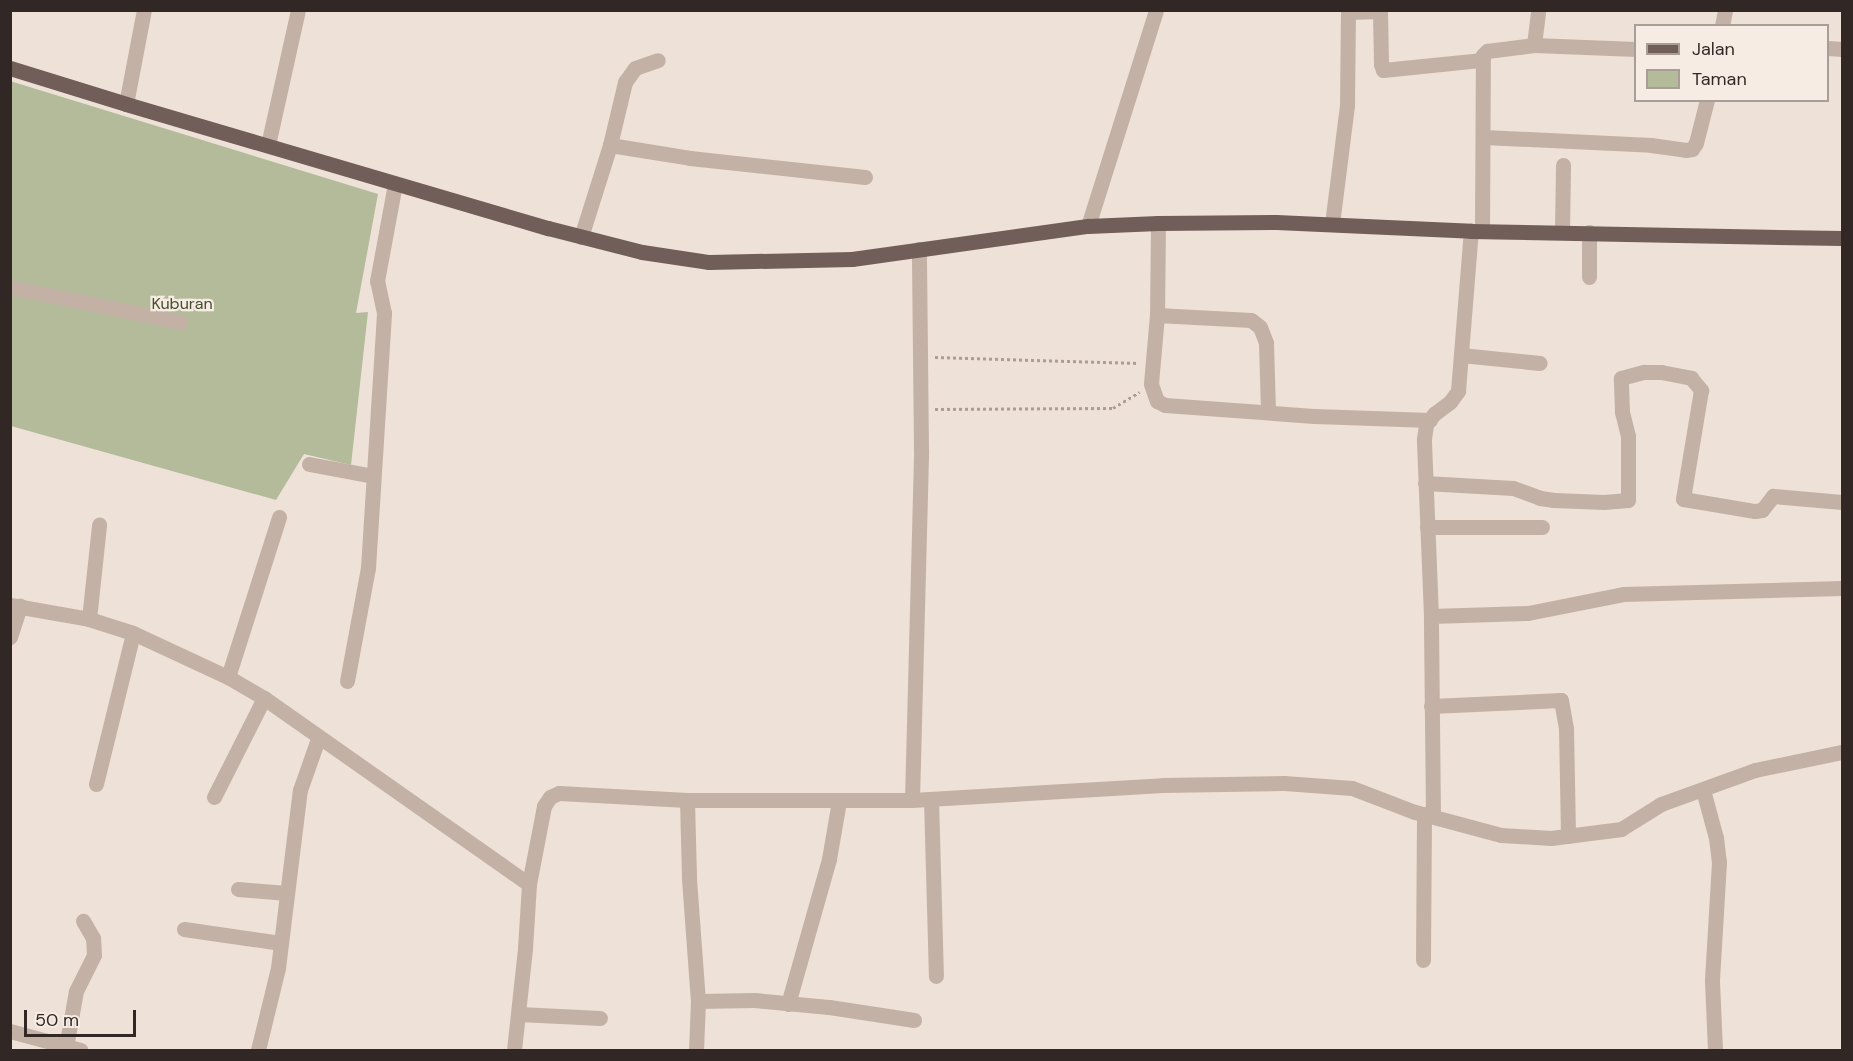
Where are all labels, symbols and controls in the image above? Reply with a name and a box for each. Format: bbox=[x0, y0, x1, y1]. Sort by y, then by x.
legend bbox=[1634, 24, 1829, 102]
text: Jalan bbox=[1692, 37, 1735, 61]
text: Taman bbox=[1692, 67, 1747, 91]
park label: Kuburan bbox=[151, 294, 213, 314]
scale bar bbox=[27, 998, 140, 1036]
text: 50 m bbox=[35, 1008, 79, 1032]

